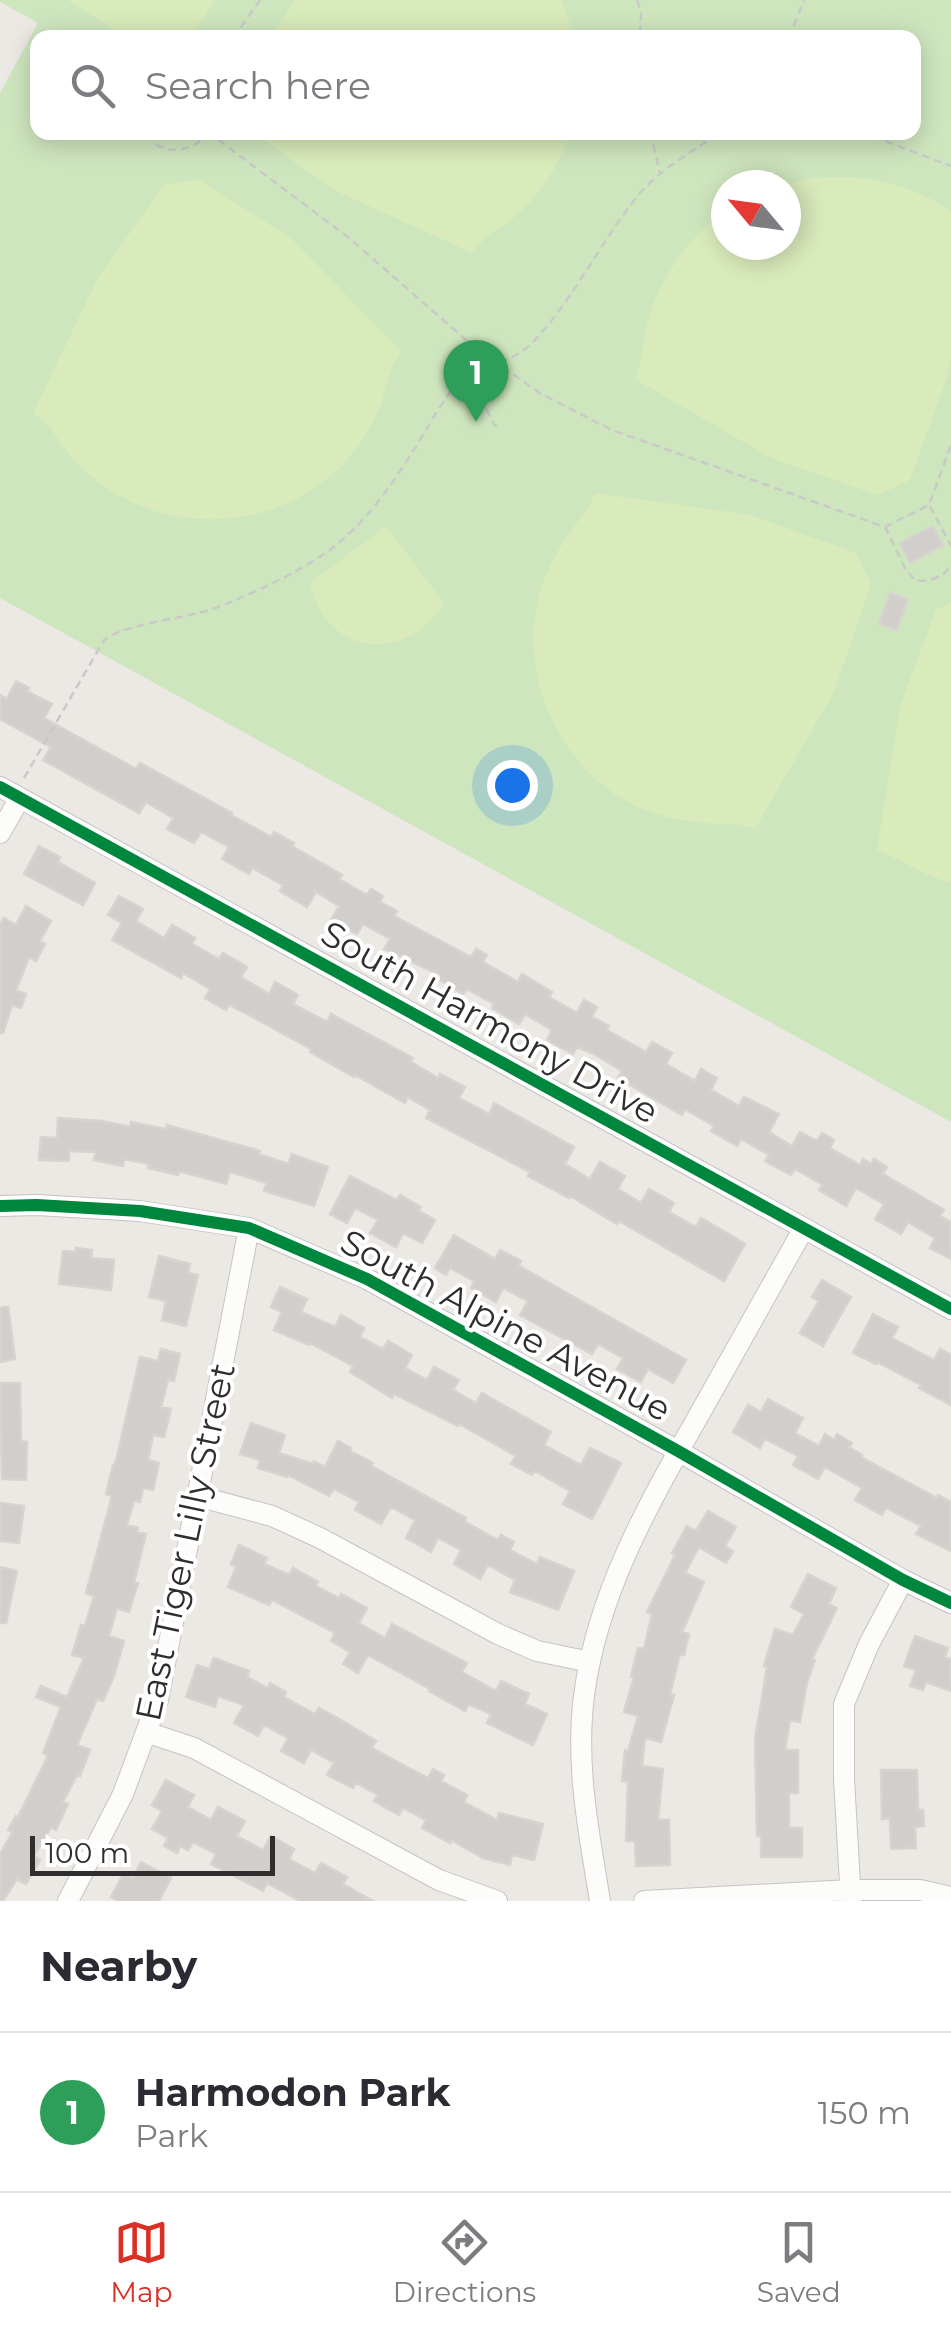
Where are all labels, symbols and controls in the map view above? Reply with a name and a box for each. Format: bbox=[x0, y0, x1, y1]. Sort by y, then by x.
search box bbox=[30, 30, 921, 140]
icon: search bbox=[65, 58, 120, 113]
text: Search here bbox=[145, 62, 371, 109]
north arrow bbox=[711, 170, 801, 260]
pin: 1 bbox=[444, 340, 508, 422]
your location bbox=[487, 760, 538, 811]
street label: South Harmony Drive bbox=[314, 911, 666, 1133]
street label: South Alpine Avenue bbox=[334, 1220, 678, 1430]
street label: East Tiger Lilly Street bbox=[126, 1359, 244, 1725]
scale bar bbox=[30, 1831, 275, 1876]
text: 100 m bbox=[45, 1836, 129, 1870]
text: Nearby bbox=[40, 1940, 197, 1992]
text: Harmodon Park bbox=[135, 2069, 450, 2116]
text: 1 bbox=[66, 2093, 79, 2132]
text: 150 m bbox=[818, 2093, 911, 2132]
text: Park bbox=[135, 2116, 208, 2155]
tab: Map bbox=[110, 2215, 172, 2309]
tab: Directions bbox=[393, 2215, 536, 2309]
tab: Saved bbox=[757, 2215, 841, 2309]

